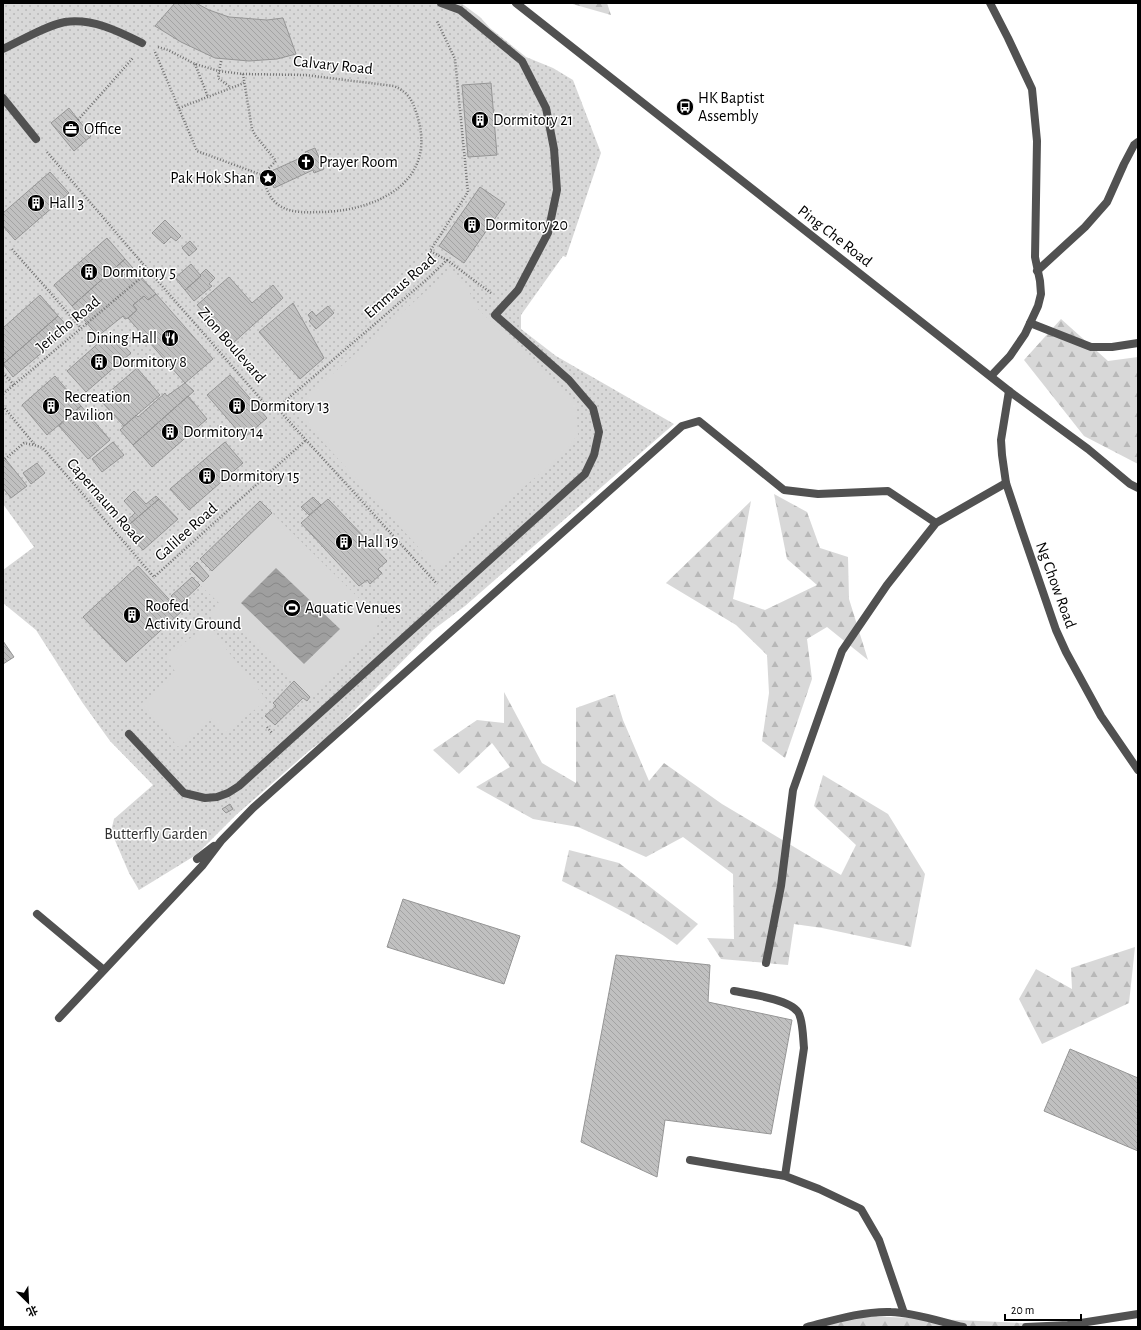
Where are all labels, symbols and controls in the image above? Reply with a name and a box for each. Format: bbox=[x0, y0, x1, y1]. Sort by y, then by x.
street label: Calvary Road bbox=[292, 53, 374, 78]
place label: HK Baptist Assembly bbox=[698, 90, 764, 125]
bus stop icon: HK Baptist Assembly bbox=[675, 97, 695, 117]
building icon: Dormitory 21 bbox=[470, 110, 490, 130]
place label: Dormitory 21 bbox=[493, 112, 573, 129]
office icon: Office bbox=[61, 119, 81, 139]
place label: Office bbox=[84, 121, 121, 137]
church icon: Prayer Room bbox=[296, 152, 316, 172]
place label: Prayer Room bbox=[319, 154, 398, 171]
place icon: Pak Hok Shan bbox=[258, 168, 278, 188]
place label: Pak Hok Shan bbox=[170, 170, 255, 186]
building icon: Hall 3 bbox=[26, 193, 46, 213]
place label: Hall 3 bbox=[49, 195, 84, 211]
street label: Ping Che Road bbox=[795, 202, 875, 270]
building icon: Dormitory 20 bbox=[462, 215, 482, 235]
place label: Dormitory 20 bbox=[485, 217, 568, 234]
street label: Emmaus Road bbox=[361, 251, 439, 321]
building icon: Dormitory 5 bbox=[79, 262, 99, 282]
place label: Dormitory 5 bbox=[102, 264, 176, 281]
street label: Jericho Road bbox=[33, 293, 103, 355]
street label: Zion Boulevard bbox=[195, 304, 269, 386]
restaurant icon: Dining Hall bbox=[160, 328, 180, 348]
place label: Dining Hall bbox=[86, 330, 157, 346]
building icon: Dormitory 8 bbox=[89, 352, 109, 372]
place label: Dormitory 8 bbox=[112, 354, 187, 371]
place label: Recreation Pavilion bbox=[64, 389, 131, 423]
building icon: Recreation Pavilion bbox=[41, 396, 61, 416]
building icon: Dormitory 13 bbox=[227, 396, 247, 416]
place label: Dormitory 13 bbox=[250, 398, 329, 415]
building icon: Dormitory 14 bbox=[160, 422, 180, 442]
place label: Dormitory 14 bbox=[183, 424, 264, 441]
street label: Capernaum Road bbox=[64, 455, 146, 547]
building icon: Dormitory 15 bbox=[197, 466, 217, 486]
place label: Dormitory 15 bbox=[220, 468, 299, 485]
street label: Galilee Road bbox=[152, 500, 220, 564]
building icon: Hall 19 bbox=[334, 532, 354, 552]
place label: Hall 19 bbox=[357, 534, 399, 550]
street label: Ng Chow Road bbox=[1033, 540, 1079, 630]
place label: Roofed Activity Ground bbox=[145, 598, 241, 633]
sports icon: Aquatic Venues bbox=[282, 598, 302, 618]
place label: Aquatic Venues bbox=[305, 600, 401, 616]
building icon: Roofed Activity Ground bbox=[122, 605, 142, 625]
park label: Butterfly Garden bbox=[104, 826, 208, 843]
north arrow bbox=[8, 1282, 48, 1322]
scale bar bbox=[1005, 1296, 1081, 1322]
text: 北 bbox=[25, 1303, 39, 1318]
text: 20 m bbox=[1011, 1304, 1034, 1316]

